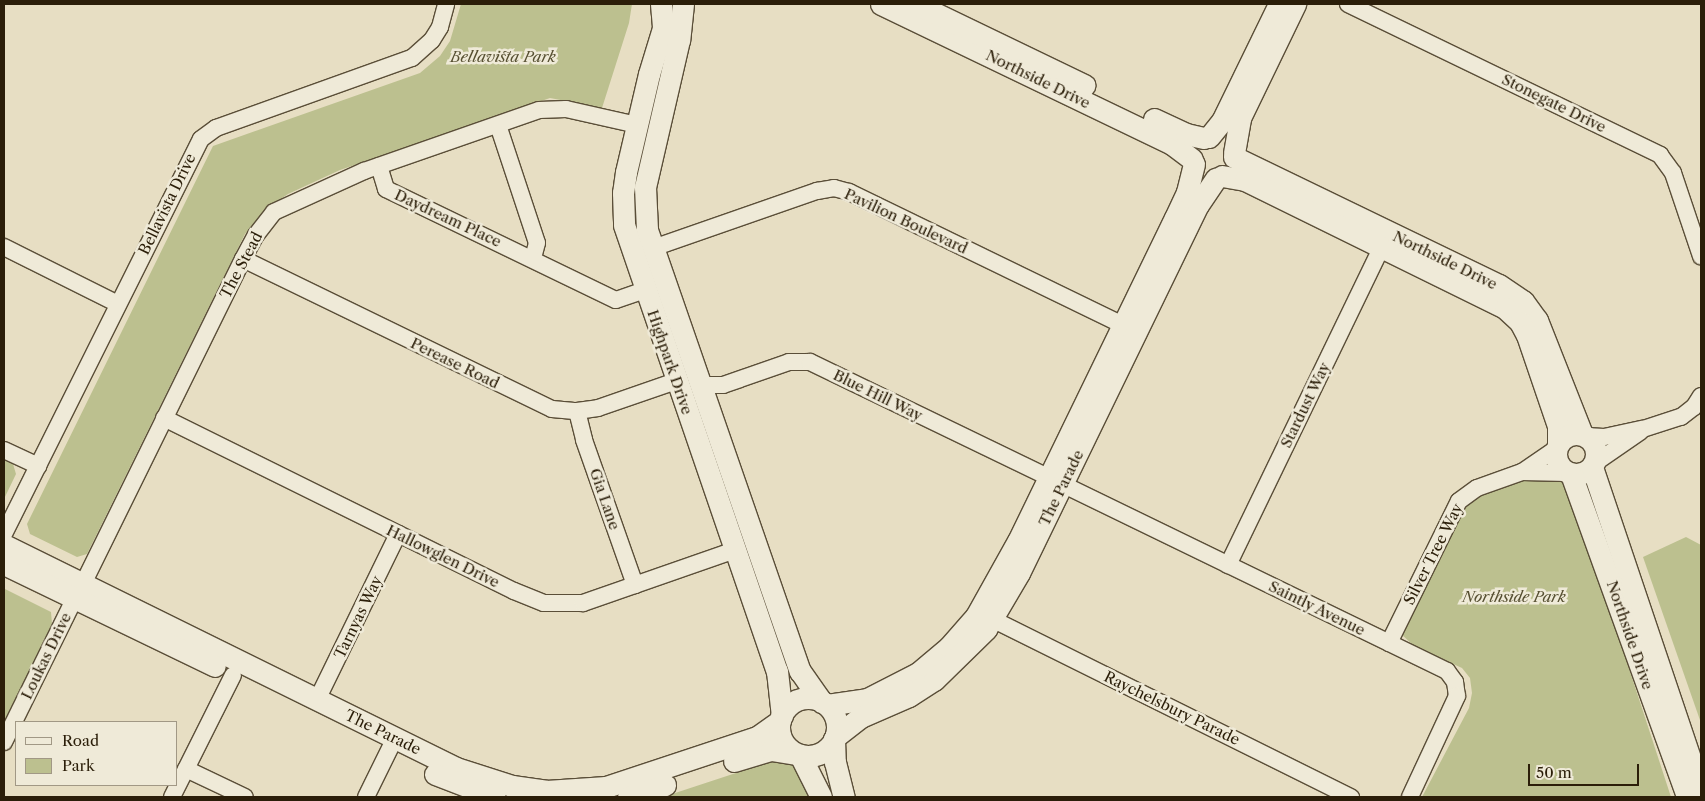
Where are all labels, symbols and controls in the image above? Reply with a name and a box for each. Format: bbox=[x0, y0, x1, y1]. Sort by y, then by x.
street label: Northside Drive bbox=[983, 46, 1093, 112]
park label: Bellavista Park bbox=[450, 48, 556, 66]
street label: Stonegate Drive bbox=[1499, 70, 1609, 136]
street label: Bellavista Drive bbox=[135, 150, 199, 258]
street label: Daydream Place bbox=[392, 185, 504, 251]
street label: Pavilion Boulevard bbox=[842, 185, 970, 257]
street label: Northside Drive bbox=[1390, 227, 1500, 293]
street label: The Stead bbox=[216, 229, 266, 301]
street label: Highpark Drive bbox=[644, 307, 696, 417]
street label: Perease Road bbox=[408, 334, 502, 392]
street label: Stardust Way bbox=[1276, 359, 1334, 451]
street label: Blue Hill Way bbox=[830, 365, 926, 425]
street label: The Parade bbox=[1035, 447, 1087, 529]
street label: Gia Lane bbox=[586, 466, 624, 532]
street label: Silver Tree Way bbox=[1399, 500, 1467, 608]
street label: Hallowglen Drive bbox=[384, 521, 502, 591]
street label: Tarnyas Way bbox=[330, 572, 386, 662]
street label: Saintly Avenue bbox=[1265, 577, 1369, 639]
street label: Northside Drive bbox=[1603, 578, 1657, 692]
park label: Northside Park bbox=[1462, 588, 1566, 606]
street label: Loukas Drive bbox=[17, 610, 75, 702]
street label: Raychelsbury Parade bbox=[1101, 667, 1243, 749]
street label: The Parade bbox=[342, 706, 424, 758]
legend bbox=[15, 721, 178, 786]
text: Road bbox=[62, 731, 99, 750]
scale bar bbox=[1530, 754, 1641, 786]
text: Park bbox=[62, 756, 95, 775]
text: 50 m bbox=[1536, 763, 1572, 782]

